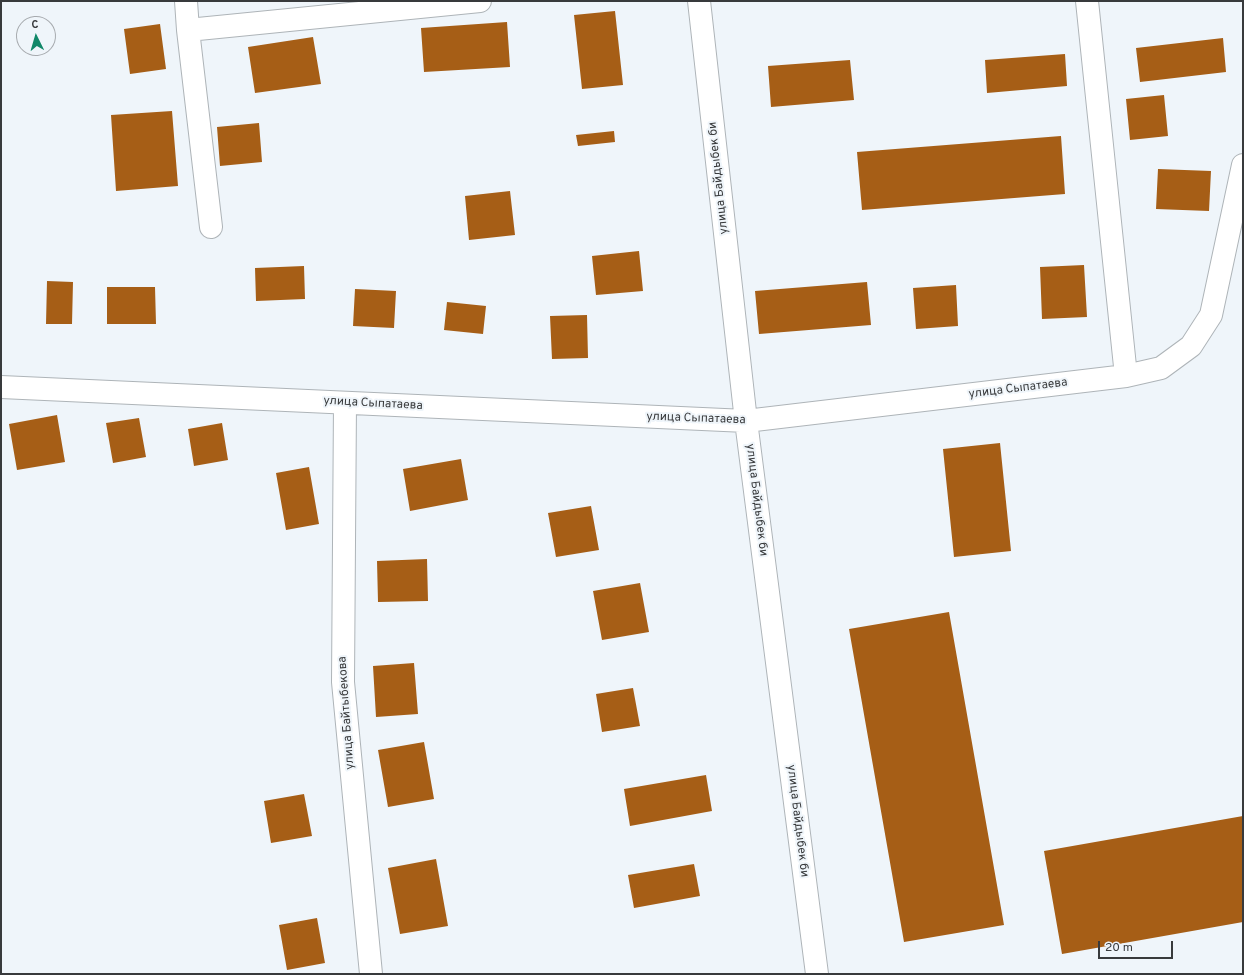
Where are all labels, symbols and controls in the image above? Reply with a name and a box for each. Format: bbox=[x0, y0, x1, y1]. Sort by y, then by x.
north arrow bbox=[16, 16, 56, 56]
text: С bbox=[31, 18, 39, 32]
street label: улица Байдыбек би bbox=[706, 121, 732, 235]
street label: улица Сыпатаева bbox=[968, 376, 1068, 402]
street label: улица Сыпатаева bbox=[323, 394, 423, 414]
street label: улица Сыпатаева bbox=[646, 410, 746, 428]
street label: улица Байдыбек би bbox=[742, 443, 770, 557]
street label: улица Байтыбекова bbox=[336, 656, 358, 770]
street label: улица Байдыбек би bbox=[783, 764, 811, 878]
scale bar bbox=[1100, 933, 1175, 959]
text: 20 m bbox=[1105, 940, 1133, 956]

